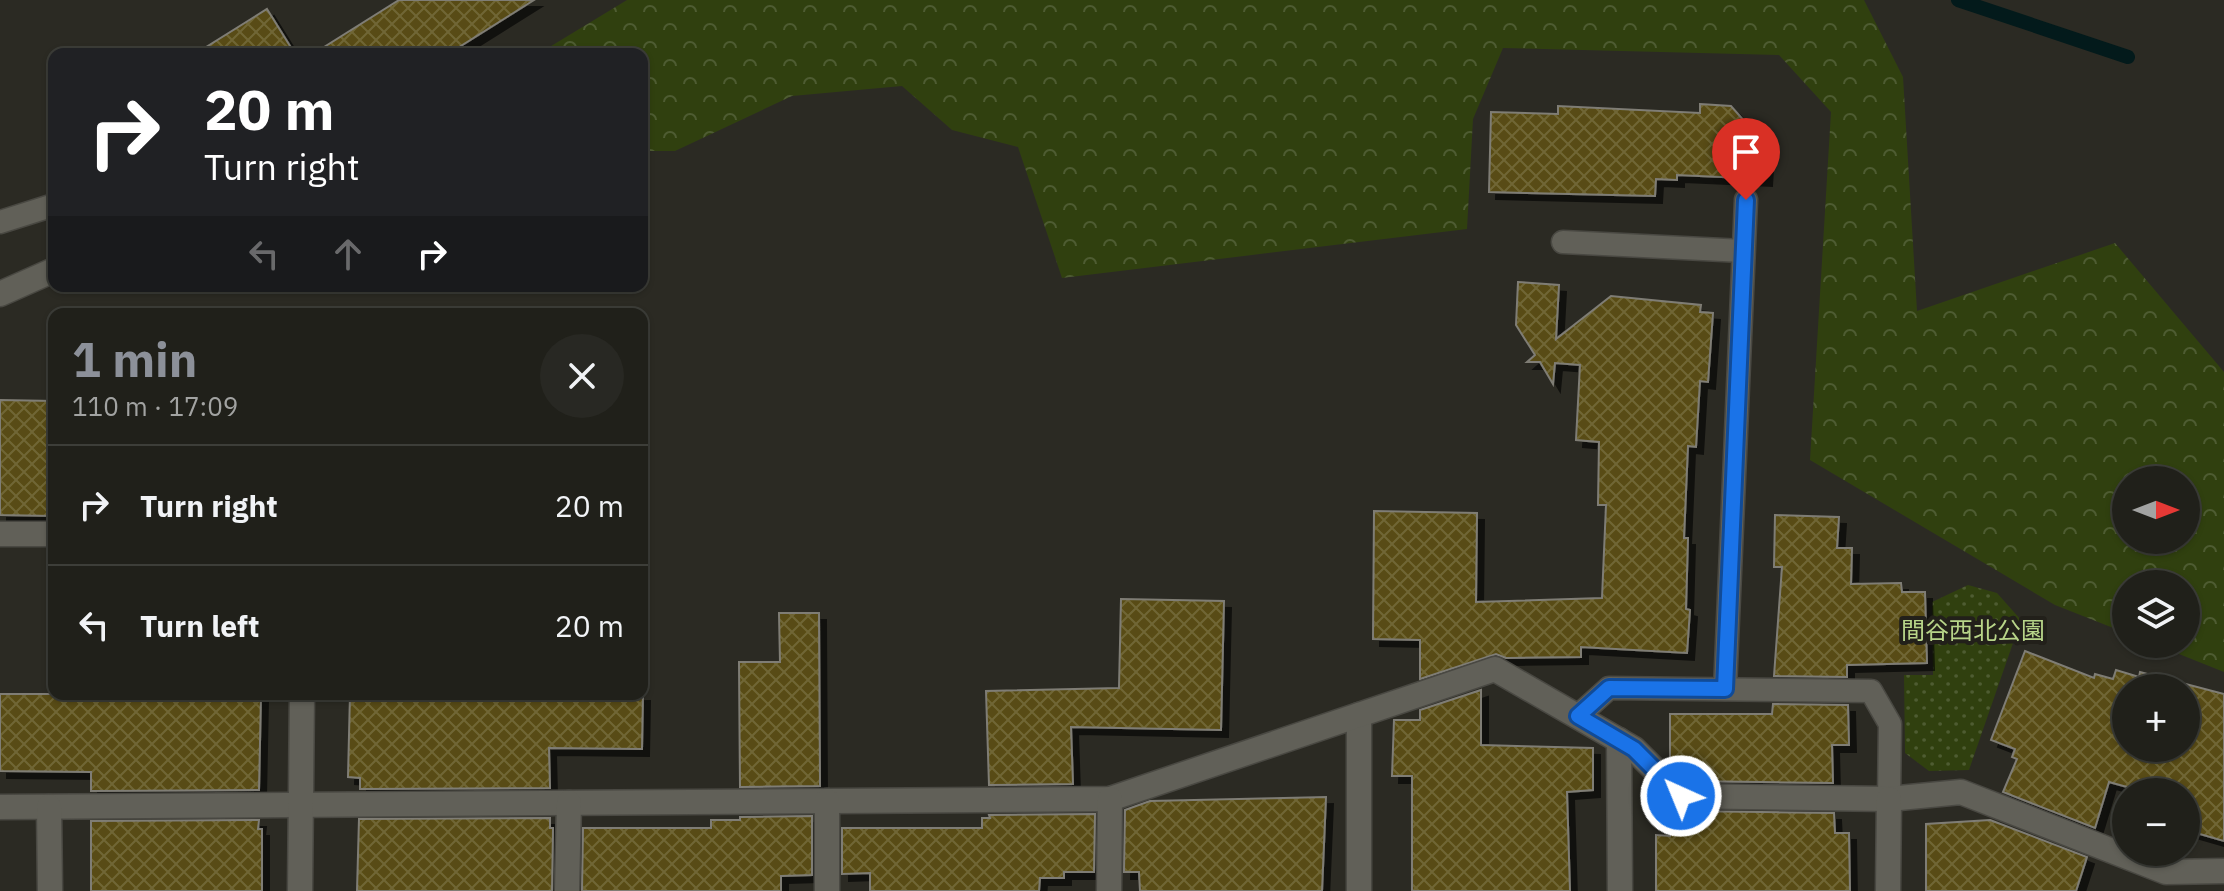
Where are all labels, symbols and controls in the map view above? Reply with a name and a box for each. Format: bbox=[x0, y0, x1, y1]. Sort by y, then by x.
text: 20 m bbox=[204, 73, 334, 145]
icon: right bbox=[72, 80, 176, 184]
pin bbox=[1712, 118, 1780, 200]
icon: arrive bbox=[1724, 130, 1768, 174]
text: Turn right bbox=[204, 143, 360, 190]
icon: left bbox=[242, 232, 286, 276]
icon: ahead bbox=[326, 232, 370, 276]
icon: right bbox=[410, 232, 454, 276]
text: 1 min bbox=[72, 328, 197, 390]
button: close bbox=[540, 334, 624, 418]
text: 110 m · 17:09 bbox=[72, 389, 238, 423]
north arrow bbox=[2112, 466, 2200, 554]
map controls bbox=[2112, 466, 2200, 866]
icon: right bbox=[72, 483, 116, 527]
text: Turn right bbox=[140, 486, 278, 525]
text: 20 m bbox=[555, 486, 624, 525]
button: layers bbox=[2112, 570, 2200, 658]
icon: left bbox=[72, 603, 116, 647]
text: Turn left bbox=[140, 606, 259, 645]
text: 20 m bbox=[555, 606, 624, 645]
park label: 間谷西北公園 bbox=[1901, 614, 2045, 646]
button: + bbox=[2112, 674, 2200, 762]
position arrow bbox=[1639, 754, 1723, 838]
button: − bbox=[2112, 778, 2200, 866]

